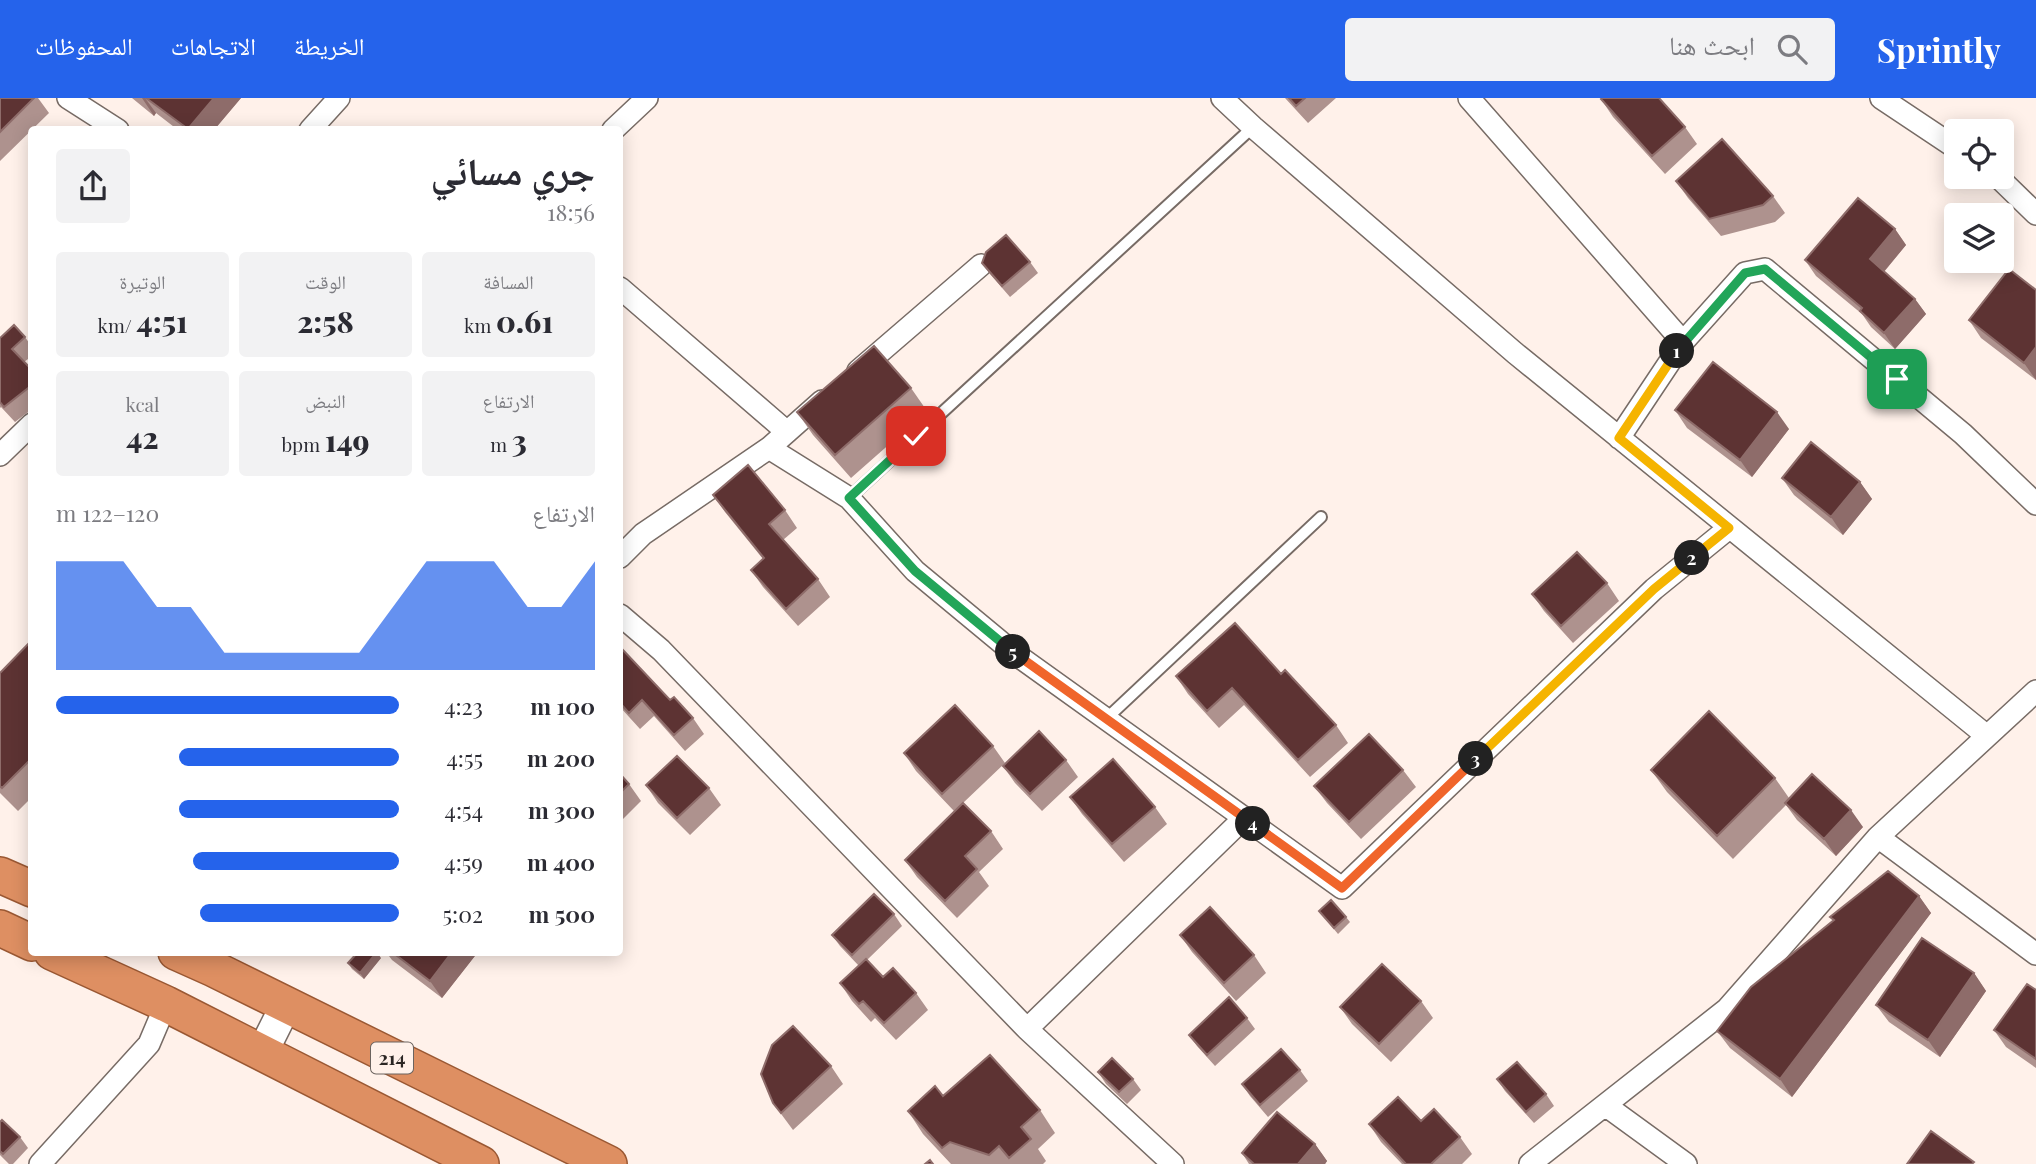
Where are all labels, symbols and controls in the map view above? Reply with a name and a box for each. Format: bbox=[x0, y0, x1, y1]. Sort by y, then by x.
search box bbox=[1345, 18, 1835, 81]
text: ابحث هنا bbox=[1669, 27, 1755, 62]
text: Sprintly bbox=[1877, 27, 2001, 71]
text: المحفوظات bbox=[35, 29, 133, 61]
text: الاتجاهات bbox=[171, 29, 256, 61]
text: الخريطة bbox=[294, 29, 365, 61]
icon: search bbox=[1773, 30, 1811, 68]
map controls bbox=[1944, 119, 2014, 273]
button: locate bbox=[1944, 119, 2014, 189]
text: جري مسائي bbox=[430, 144, 595, 195]
button: share bbox=[56, 149, 130, 223]
text: 18:56 bbox=[547, 196, 595, 227]
button: layers bbox=[1944, 203, 2014, 273]
text: الوتيرة bbox=[119, 268, 166, 294]
text: الوقت bbox=[305, 268, 346, 294]
text: المسافة bbox=[483, 268, 534, 294]
text: 4:51 bbox=[137, 301, 188, 341]
text: 2:58 bbox=[297, 301, 354, 341]
text: 0.61 bbox=[496, 301, 553, 341]
text: /km bbox=[97, 312, 137, 338]
text: km bbox=[464, 312, 496, 338]
pin: 1 bbox=[1660, 334, 1694, 368]
text: 1 bbox=[1673, 337, 1680, 363]
pin bbox=[1867, 349, 1927, 409]
icon: arrive bbox=[1878, 360, 1916, 398]
text: النبض bbox=[305, 387, 346, 413]
text: الارتفاع bbox=[483, 387, 534, 413]
text: kcal bbox=[125, 391, 160, 417]
pin bbox=[886, 406, 946, 466]
text: 42 bbox=[126, 417, 159, 457]
icon: check bbox=[897, 417, 935, 455]
text: 149 bbox=[325, 420, 370, 460]
text: 3 bbox=[512, 420, 527, 460]
text: bpm bbox=[281, 431, 325, 457]
text: m bbox=[490, 431, 512, 457]
text: 120–122 m bbox=[56, 497, 159, 528]
text: الارتفاع bbox=[532, 497, 595, 528]
pin: 2 bbox=[1674, 540, 1710, 575]
text: 2 bbox=[1687, 544, 1696, 570]
pin: 5 bbox=[996, 634, 1030, 670]
text: 5 bbox=[1008, 638, 1017, 664]
text: 4:23 bbox=[444, 690, 483, 721]
text: 100 m bbox=[530, 690, 595, 721]
text: 4:55 bbox=[446, 742, 483, 773]
text: 200 m bbox=[527, 742, 595, 773]
pin: 3 bbox=[1458, 742, 1494, 776]
text: 3 bbox=[1471, 745, 1480, 771]
text: 4:54 bbox=[445, 794, 483, 825]
text: 300 m bbox=[528, 794, 595, 825]
pin: 4 bbox=[1236, 806, 1270, 842]
text: 4 bbox=[1247, 810, 1258, 836]
text: 4:59 bbox=[444, 846, 483, 877]
text: 400 m bbox=[527, 846, 595, 877]
text: 5:02 bbox=[443, 898, 483, 929]
text: 500 m bbox=[529, 898, 595, 929]
road number: 214 bbox=[371, 1042, 413, 1074]

